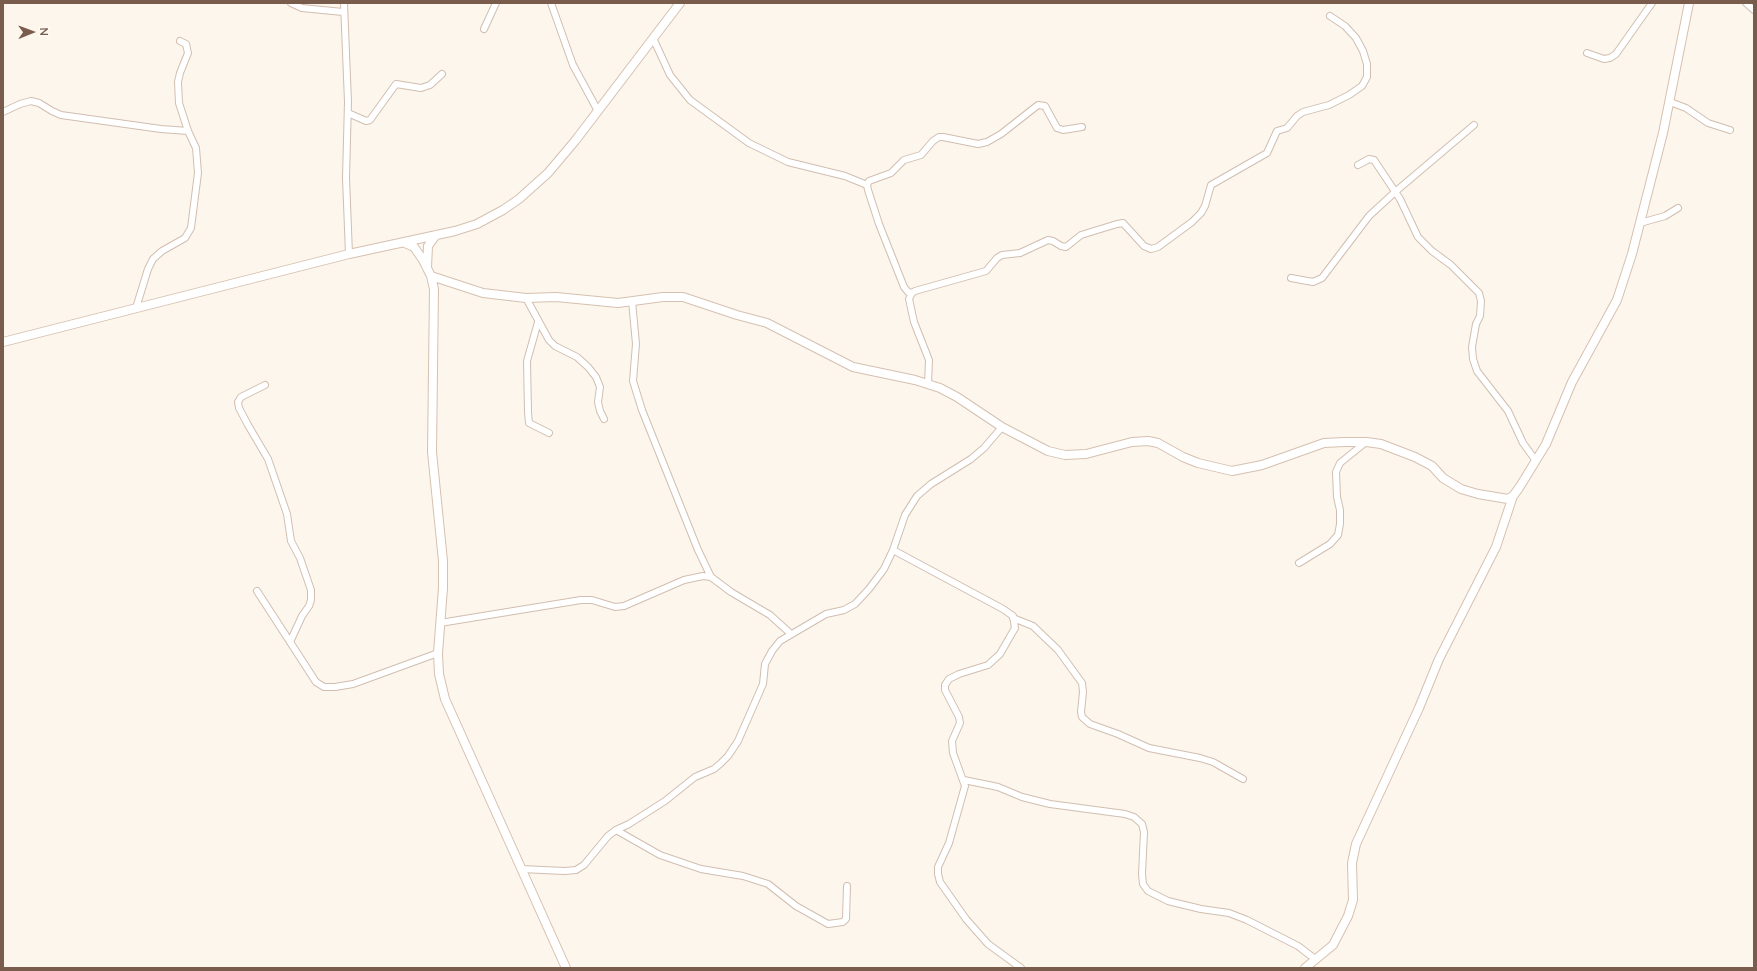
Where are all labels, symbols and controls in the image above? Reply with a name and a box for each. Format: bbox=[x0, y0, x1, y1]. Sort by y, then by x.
north arrow bbox=[12, 12, 52, 52]
text: N bbox=[38, 27, 51, 36]

